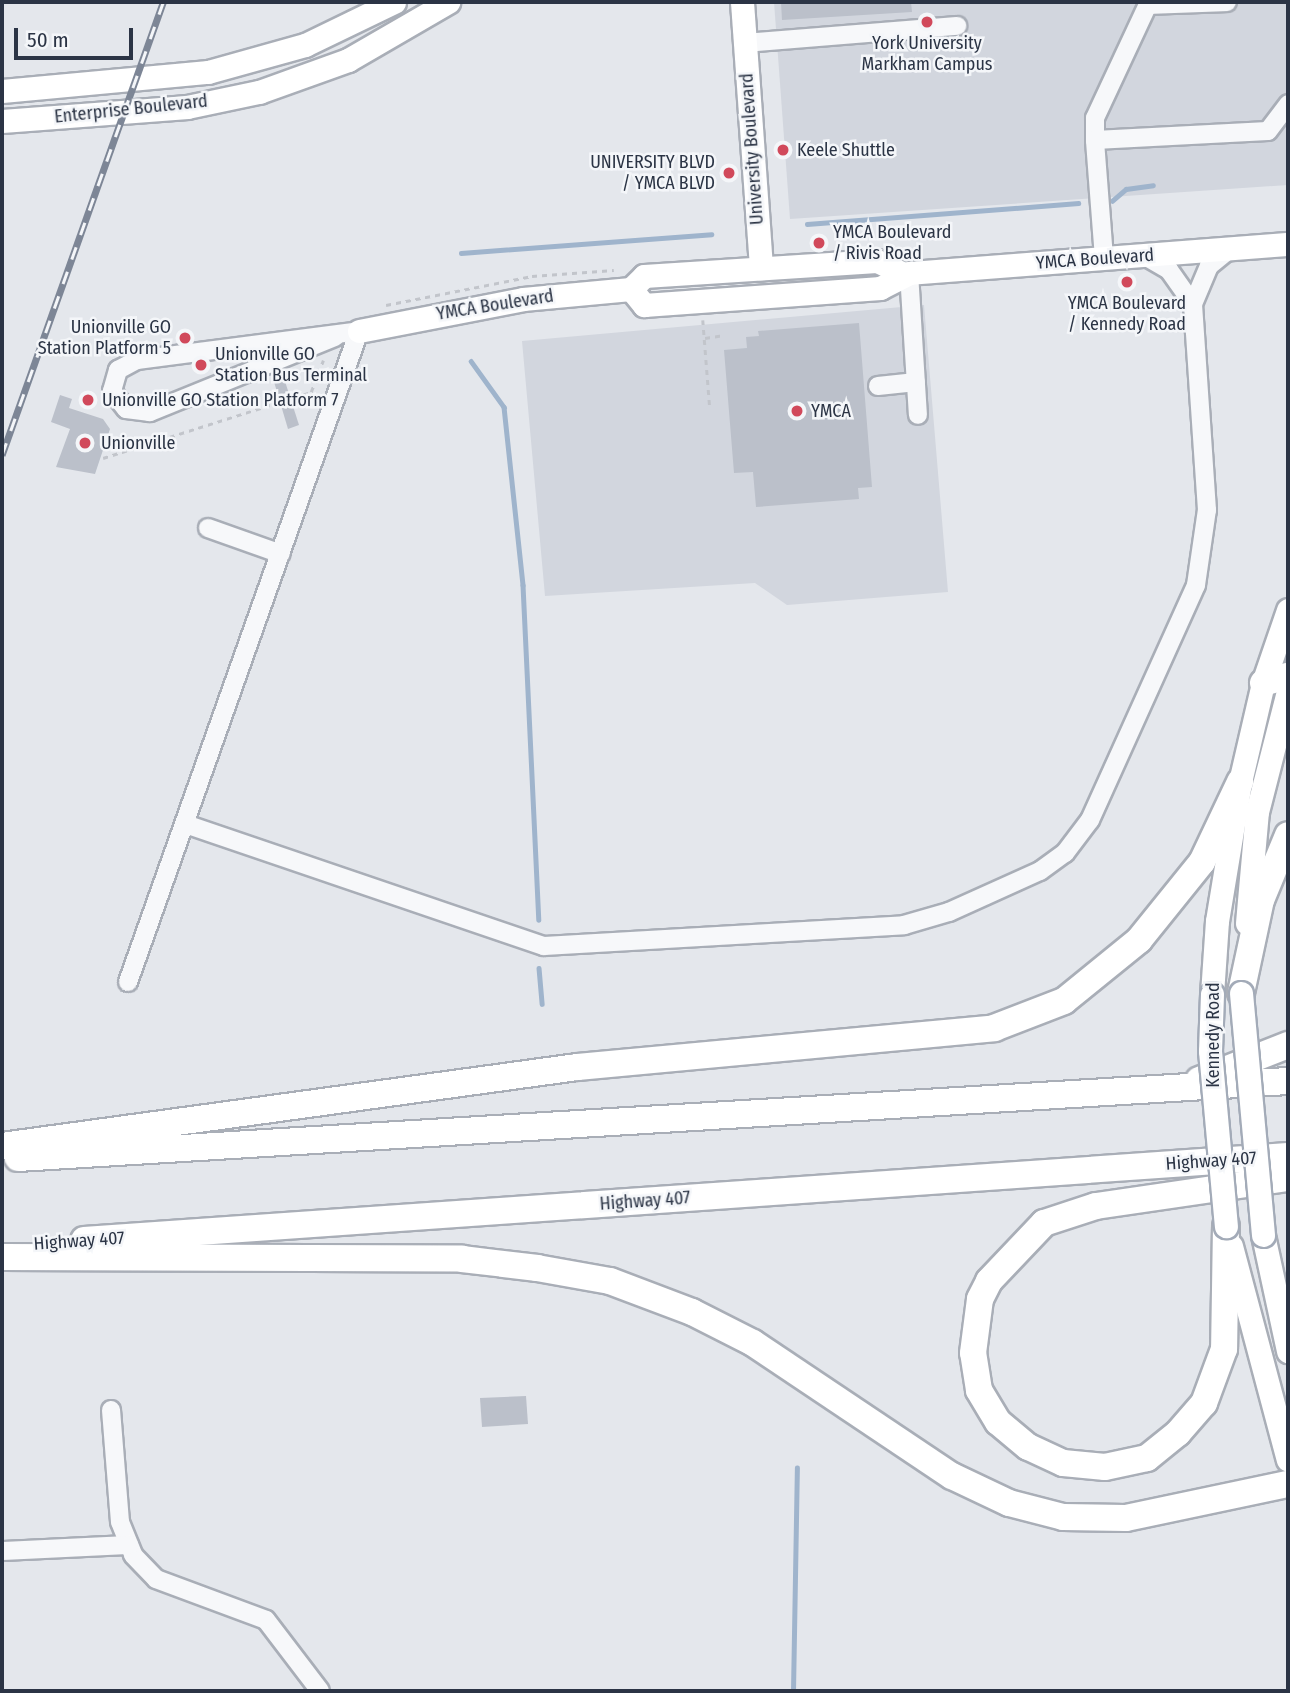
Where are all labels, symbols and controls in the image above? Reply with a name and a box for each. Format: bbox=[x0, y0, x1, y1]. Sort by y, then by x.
scale bar bbox=[18, 14, 136, 58]
marker: York University Markham Campus bbox=[919, 14, 935, 30]
text: 50 m bbox=[27, 27, 69, 53]
place label: York University Markham Campus bbox=[862, 33, 992, 76]
street label: University Boulevard bbox=[736, 72, 768, 226]
street label: Enterprise Boulevard bbox=[53, 90, 209, 128]
place label: Keele Shuttle bbox=[797, 139, 895, 161]
marker: Keele Shuttle bbox=[775, 142, 791, 158]
place label: UNIVERSITY BLVD / YMCA BLVD bbox=[590, 152, 715, 194]
marker: UNIVERSITY BLVD / YMCA BLVD bbox=[721, 165, 737, 181]
place label: YMCA Boulevard / Rivis Road bbox=[833, 222, 951, 264]
marker: YMCA Boulevard / Rivis Road bbox=[811, 235, 827, 251]
street label: YMCA Boulevard bbox=[1035, 244, 1155, 274]
marker: YMCA Boulevard / Kennedy Road bbox=[1119, 274, 1135, 290]
street label: YMCA Boulevard bbox=[435, 285, 555, 325]
place label: YMCA Boulevard / Kennedy Road bbox=[1068, 293, 1186, 336]
place label: Unionville GO Station Platform 5 bbox=[38, 317, 171, 360]
marker: Unionville GO Station Platform 5 bbox=[177, 330, 193, 346]
place label: Unionville GO Station Bus Terminal bbox=[215, 344, 367, 386]
marker: Unionville GO Station Bus Terminal bbox=[193, 357, 209, 373]
place label: Unionville GO Station Platform 7 bbox=[102, 389, 339, 411]
marker: Unionville GO Station Platform 7 bbox=[80, 392, 96, 408]
place label: YMCA bbox=[811, 400, 851, 422]
marker: YMCA bbox=[789, 403, 805, 419]
place label: Unionville bbox=[101, 432, 175, 454]
marker: Unionville bbox=[75, 433, 95, 453]
street label: Kennedy Road bbox=[1202, 982, 1224, 1088]
street label: Highway 407 bbox=[1165, 1147, 1257, 1175]
street label: Highway 407 bbox=[599, 1187, 691, 1215]
street label: Highway 407 bbox=[33, 1227, 125, 1255]

